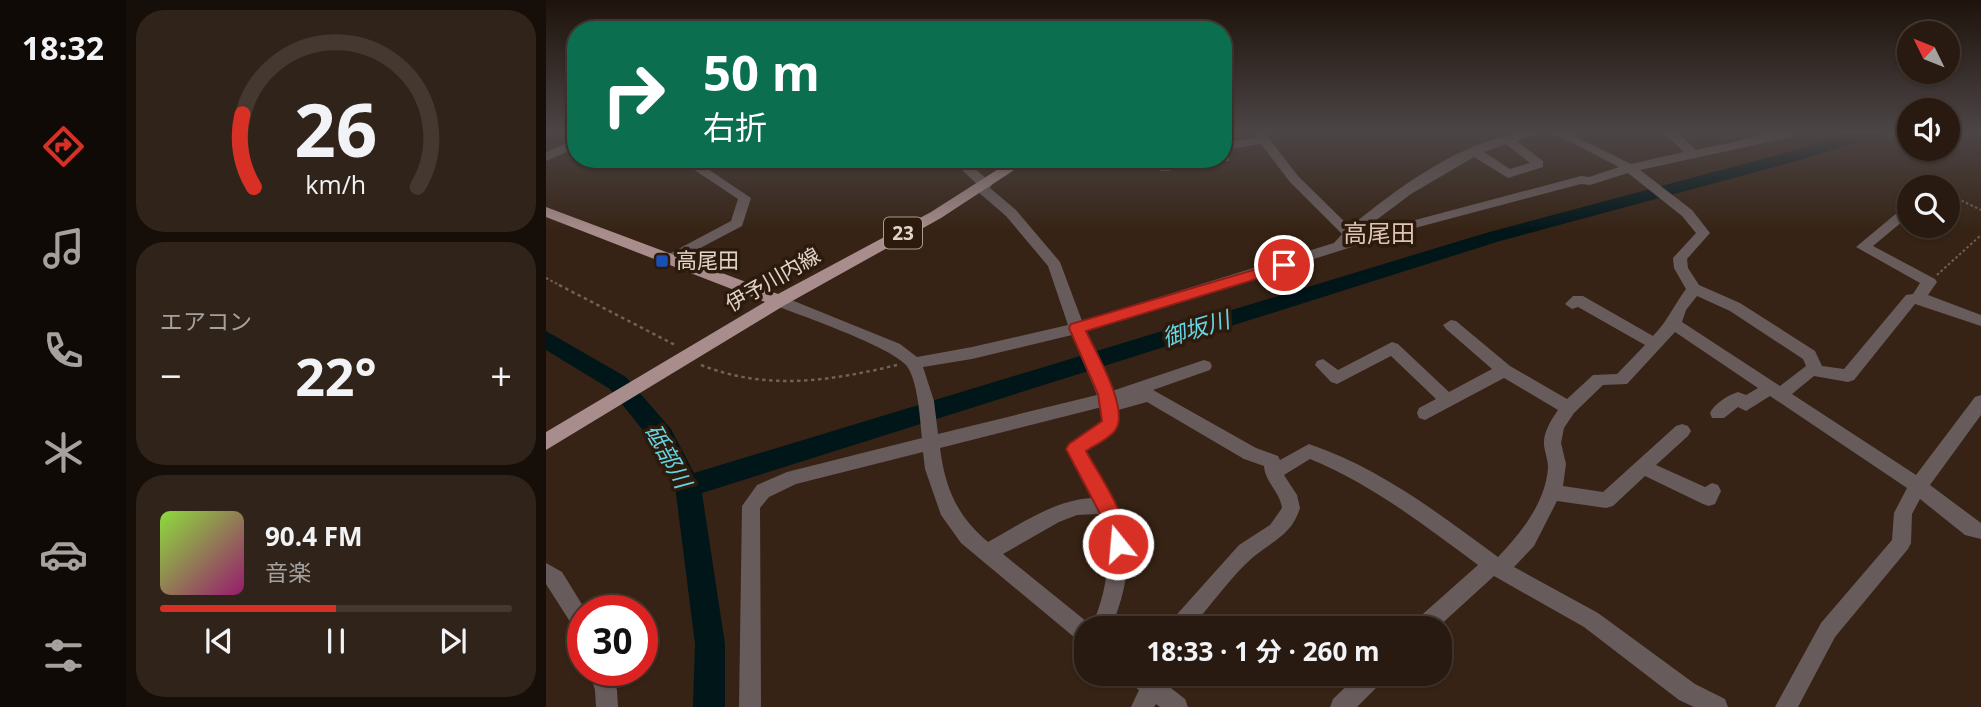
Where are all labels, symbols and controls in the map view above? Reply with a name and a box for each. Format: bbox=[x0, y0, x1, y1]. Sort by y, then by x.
north arrow bbox=[1897, 21, 1960, 84]
map controls bbox=[1897, 21, 1960, 238]
text: 18:32 bbox=[22, 26, 104, 69]
text: 50 m bbox=[703, 39, 820, 105]
icon: right bbox=[588, 49, 679, 140]
text: 26 bbox=[294, 80, 378, 179]
button: sound bbox=[1897, 98, 1960, 161]
text: 右折 bbox=[703, 105, 767, 148]
icon: directions bbox=[39, 122, 88, 171]
text: km/h bbox=[306, 167, 366, 201]
button: search bbox=[1897, 175, 1960, 238]
district label: 高尾田 bbox=[1343, 216, 1415, 249]
road number: 23 bbox=[884, 218, 922, 248]
icon: music bbox=[39, 224, 88, 273]
pin bbox=[1254, 235, 1314, 295]
street label: 伊予川内線 bbox=[720, 241, 825, 318]
place label: 高尾田 bbox=[676, 246, 739, 274]
icon: arrive bbox=[1265, 246, 1303, 284]
marker: 高尾田 bbox=[654, 253, 670, 269]
water label: 御坂川 bbox=[1158, 302, 1236, 353]
text: エアコン bbox=[160, 305, 252, 337]
icon: phone bbox=[39, 326, 88, 375]
text: 22° bbox=[295, 340, 377, 411]
text: − bbox=[160, 349, 182, 401]
text: + bbox=[490, 349, 512, 401]
water label: 砥部川 bbox=[638, 418, 701, 496]
icon: climate bbox=[39, 428, 88, 477]
position arrow bbox=[1081, 507, 1155, 581]
text: 90.4 FM bbox=[265, 518, 363, 554]
icon: car bbox=[39, 530, 88, 579]
text: 音楽 bbox=[265, 556, 311, 588]
speed limit sign: 30 bbox=[567, 595, 658, 686]
icon: previous bbox=[200, 622, 238, 660]
icon: pause bbox=[317, 622, 355, 660]
icon: next bbox=[434, 622, 472, 660]
icon: filters bbox=[39, 631, 88, 680]
text: 18:33 · 1 分 · 260 m bbox=[1146, 633, 1380, 669]

